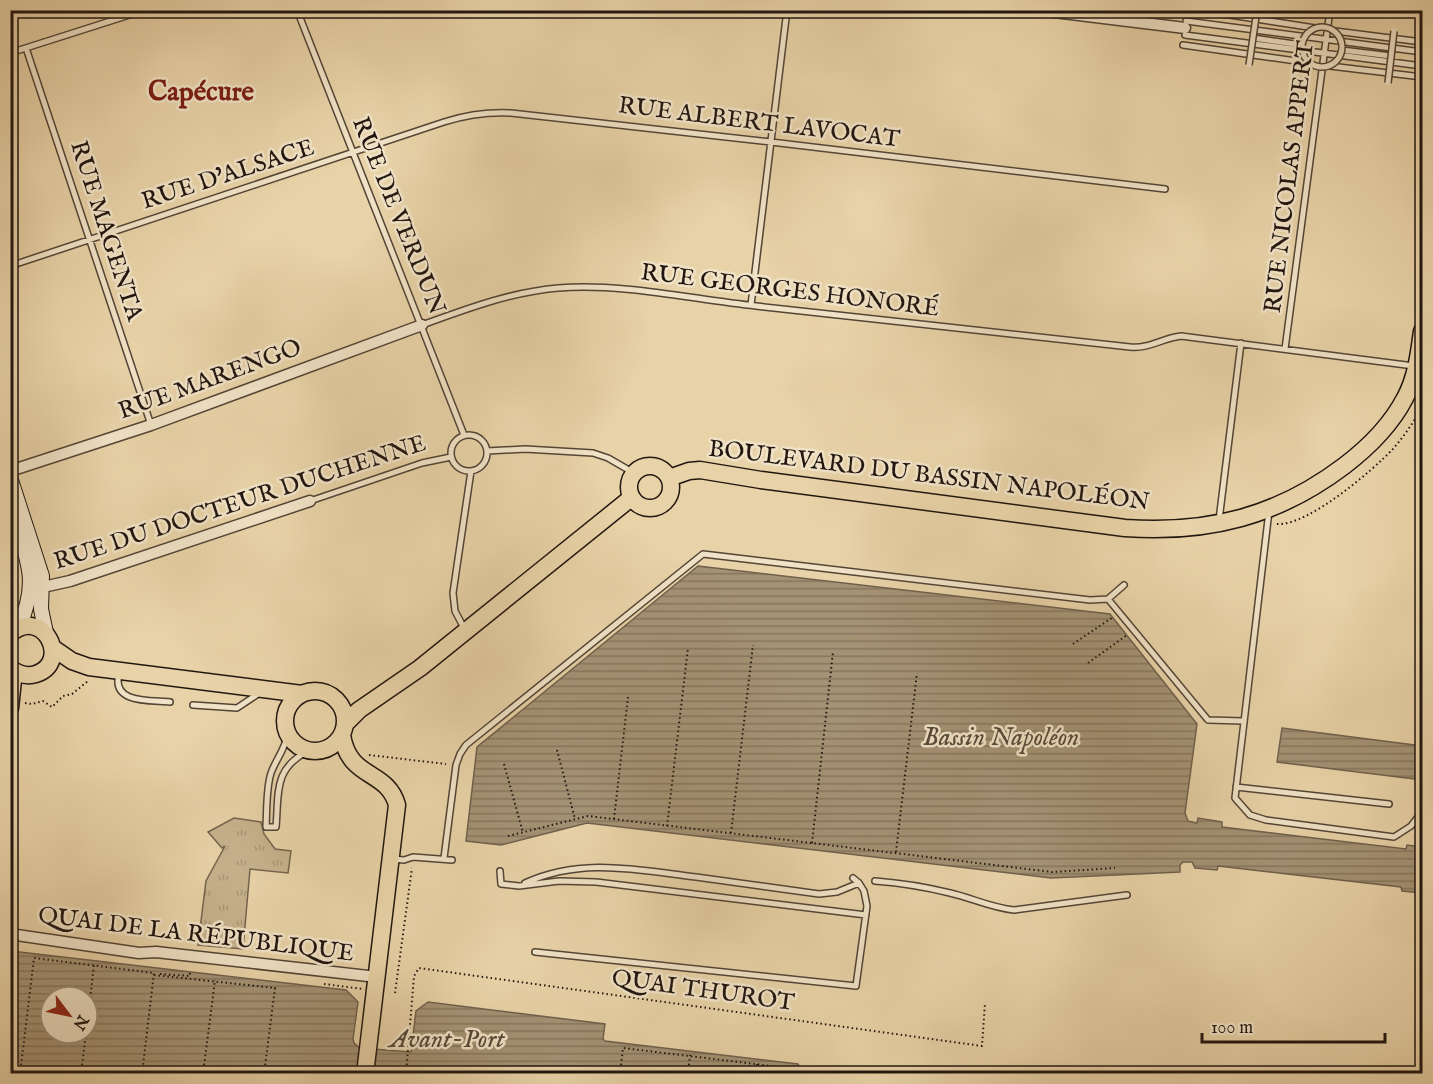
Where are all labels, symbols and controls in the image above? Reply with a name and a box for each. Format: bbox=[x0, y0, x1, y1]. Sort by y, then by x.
street label: RUE NICOLAS APPERT bbox=[1258, 39, 1322, 315]
district label: Capécure bbox=[148, 76, 255, 110]
street label: RUE ALBERT LAVOCAT bbox=[616, 90, 902, 156]
street label: RUE DE VERDUN bbox=[344, 112, 452, 320]
street label: RUE D'ALSACE bbox=[138, 132, 318, 218]
street label: RUE MAGENTA bbox=[62, 137, 150, 326]
street label: RUE GEORGES HONORÉ bbox=[639, 257, 941, 325]
street label: RUE MARENGO bbox=[114, 333, 306, 427]
street label: RUE DU DOCTEUR DUCHENNE bbox=[50, 428, 430, 578]
street label: BOULEVARD DU BASSIN NAPOLÉON bbox=[707, 434, 1152, 518]
water label: Bassin Napoléon bbox=[923, 721, 1079, 754]
street label: QUAI DE LA RÉPUBLIQUE bbox=[36, 900, 356, 970]
street label: QUAI THUROT bbox=[610, 963, 797, 1019]
north arrow bbox=[39, 985, 99, 1045]
scale bar bbox=[1202, 1006, 1385, 1044]
text: N bbox=[68, 1010, 93, 1033]
text: 100 m bbox=[1211, 1017, 1253, 1040]
water label: Avant-Port bbox=[386, 1023, 506, 1056]

